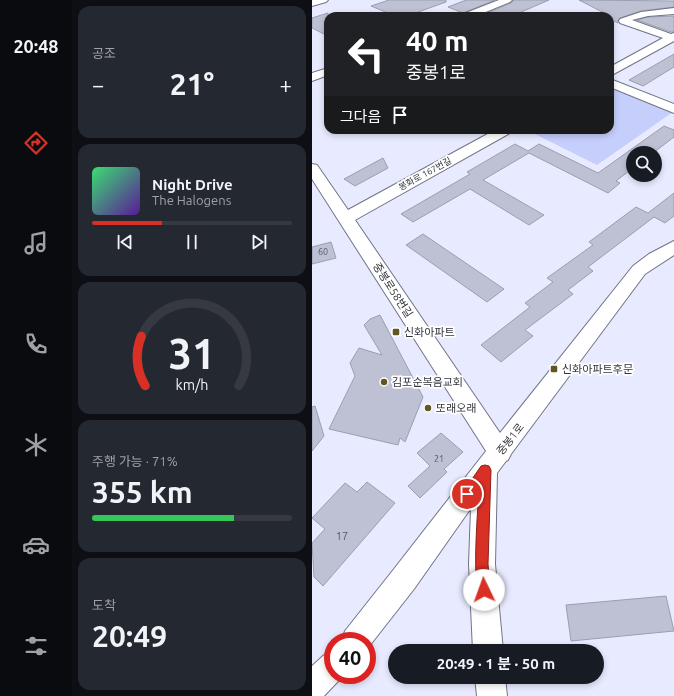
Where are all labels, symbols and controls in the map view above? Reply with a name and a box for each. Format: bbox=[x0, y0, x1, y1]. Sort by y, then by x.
text: 40 m bbox=[406, 25, 468, 56]
icon: left bbox=[340, 28, 392, 80]
text: 20:48 bbox=[13, 36, 59, 56]
text: 공조 bbox=[92, 46, 116, 60]
text: 중봉1로 bbox=[406, 62, 466, 82]
text: 21° bbox=[170, 67, 214, 101]
text: − bbox=[92, 72, 104, 97]
text: + bbox=[280, 72, 292, 97]
icon: arrive bbox=[389, 104, 411, 126]
text: 그다음 bbox=[340, 108, 381, 125]
icon: directions bbox=[22, 129, 50, 157]
map controls bbox=[626, 146, 662, 182]
button: search bbox=[626, 146, 662, 182]
street label: 봉화로 167번길 bbox=[397, 155, 453, 193]
text: Night Drive bbox=[152, 176, 233, 193]
text: The Halogens bbox=[152, 193, 231, 207]
icon: music bbox=[22, 229, 50, 257]
icon: previous bbox=[114, 231, 136, 253]
icon: pause bbox=[181, 231, 203, 253]
icon: next bbox=[248, 231, 270, 253]
house number: 60 bbox=[318, 247, 328, 257]
street label: 중봉로58번길 bbox=[371, 260, 415, 320]
place label: 신화아파트 bbox=[404, 326, 455, 338]
marker: 신화아파트 bbox=[391, 327, 401, 337]
icon: phone bbox=[22, 330, 50, 358]
text: 31 bbox=[169, 330, 215, 377]
place label: 신화아파트후문 bbox=[562, 363, 633, 375]
marker: 신화아파트후문 bbox=[549, 364, 559, 374]
place label: 김포순복음교회 bbox=[392, 376, 463, 388]
text: km/h bbox=[176, 377, 208, 393]
marker: 김포순복음교회 bbox=[379, 377, 389, 387]
place label: 또래오래 bbox=[436, 402, 476, 414]
marker: 또래오래 bbox=[423, 403, 433, 413]
street label: 중봉1로 bbox=[494, 421, 526, 457]
icon: climate bbox=[22, 431, 50, 459]
text: 주행 가능 · 71% bbox=[92, 454, 178, 468]
house number: 21 bbox=[434, 454, 444, 464]
text: 355 km bbox=[92, 475, 193, 509]
pin bbox=[450, 477, 484, 511]
icon: arrive bbox=[456, 483, 478, 505]
house number: 17 bbox=[336, 530, 348, 542]
icon: car bbox=[22, 531, 50, 559]
position arrow bbox=[463, 569, 505, 611]
text: 도착 bbox=[92, 598, 116, 612]
text: 20:49 bbox=[92, 619, 167, 653]
icon: filters bbox=[22, 632, 50, 660]
speed limit sign: 40 bbox=[324, 632, 376, 684]
text: 20:49 · 1 분 · 50 m bbox=[437, 655, 555, 672]

